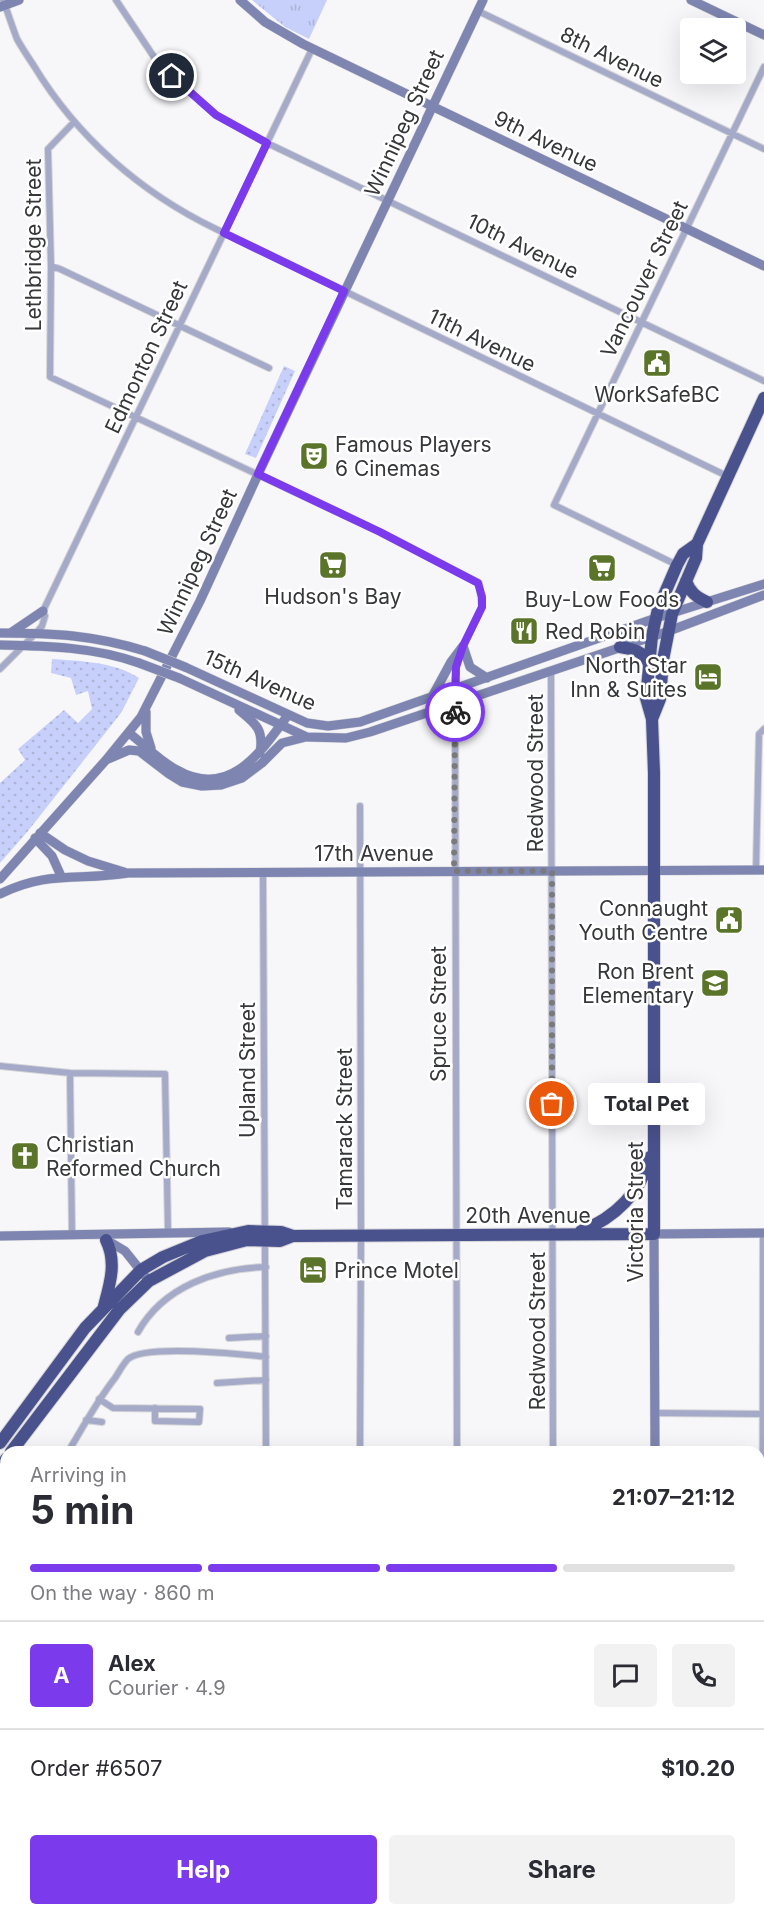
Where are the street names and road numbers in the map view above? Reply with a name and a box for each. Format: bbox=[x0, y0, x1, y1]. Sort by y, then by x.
street label: 8th Avenue bbox=[556, 21, 668, 93]
street label: Winnipeg Street bbox=[359, 46, 449, 200]
street label: 9th Avenue bbox=[490, 105, 602, 177]
street label: Lethbridge Street bbox=[21, 159, 46, 331]
street label: Vancouver Street bbox=[595, 196, 693, 361]
street label: 10th Avenue bbox=[463, 208, 583, 284]
street label: Edmonton Street bbox=[100, 277, 192, 437]
street label: 11th Avenue bbox=[424, 303, 540, 377]
street label: Winnipeg Street bbox=[152, 485, 242, 639]
street label: 15th Avenue bbox=[200, 644, 320, 716]
street label: Redwood Street bbox=[523, 694, 548, 852]
street label: 17th Avenue bbox=[314, 841, 434, 866]
street label: Spruce Street bbox=[426, 946, 451, 1082]
street label: Upland Street bbox=[235, 1002, 260, 1138]
street label: Tamarack Street bbox=[332, 1048, 357, 1210]
street label: Victoria Street bbox=[623, 1141, 648, 1283]
street label: 20th Avenue bbox=[465, 1203, 591, 1228]
street label: Redwood Street bbox=[525, 1252, 550, 1410]

